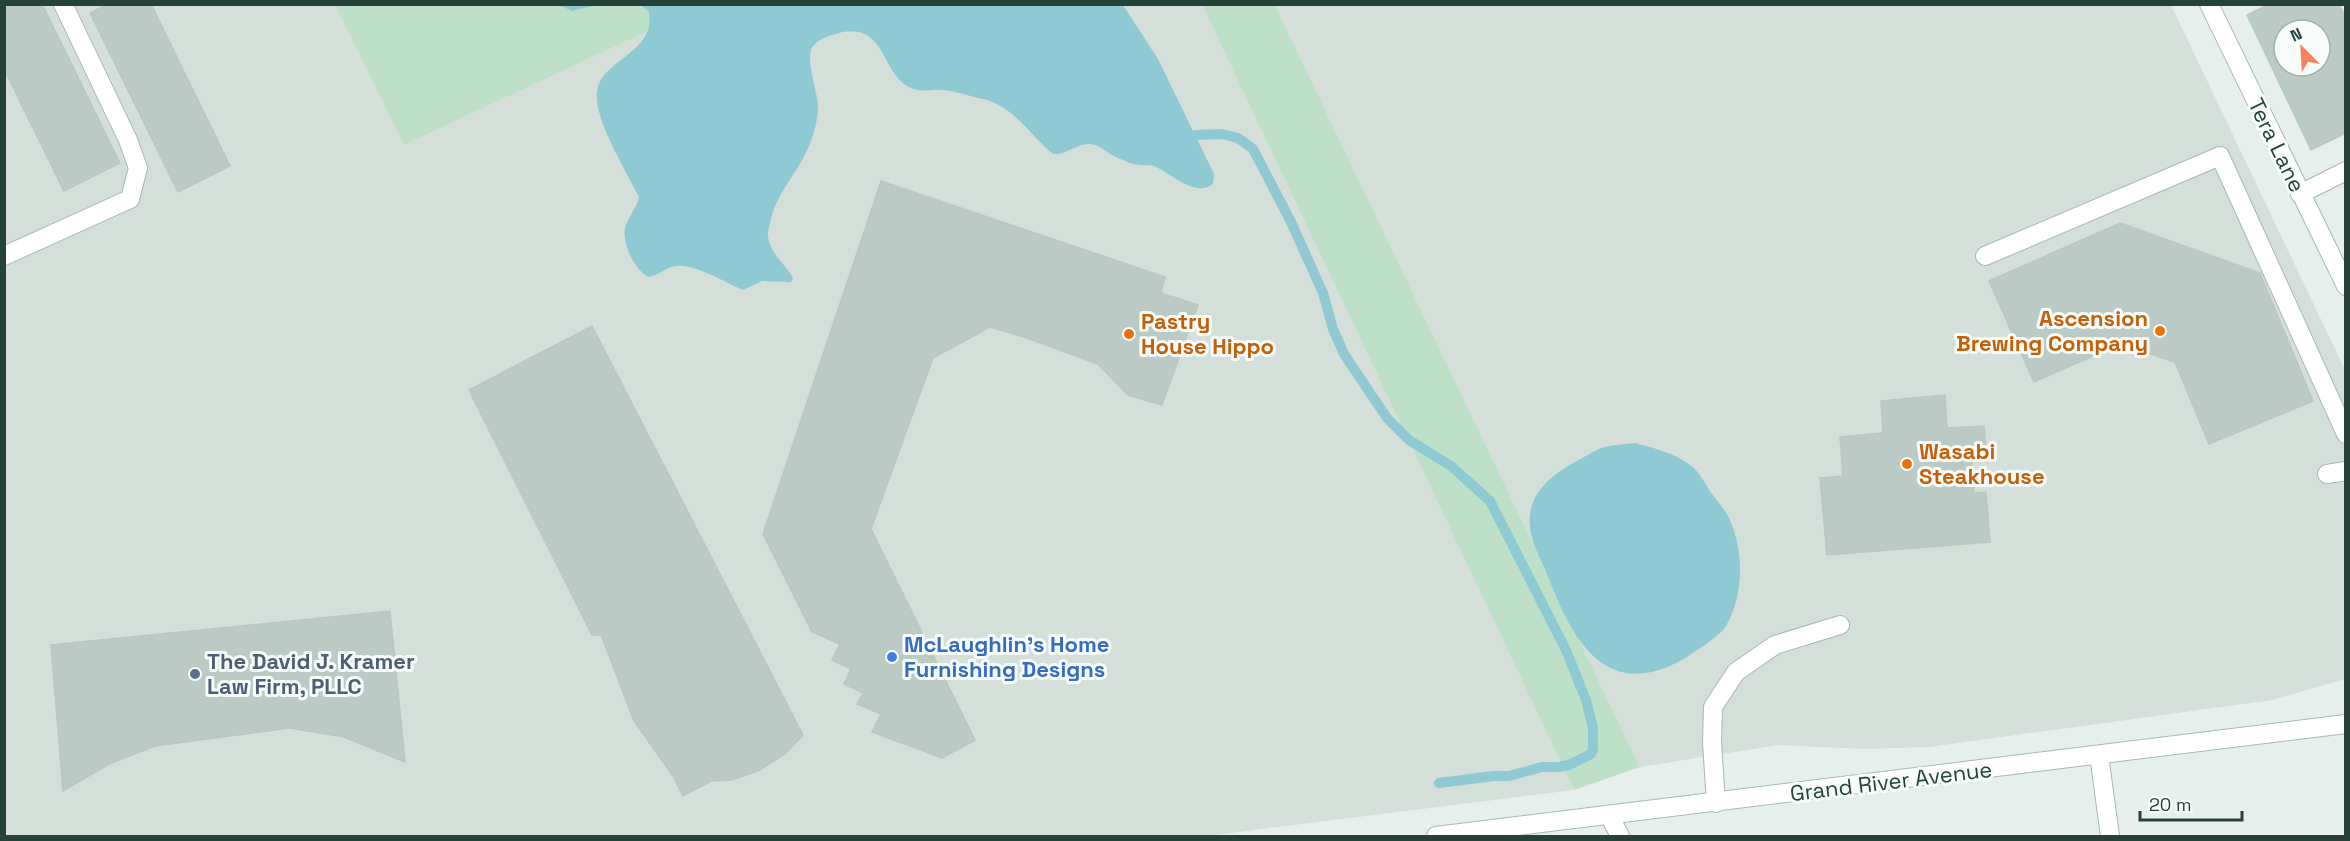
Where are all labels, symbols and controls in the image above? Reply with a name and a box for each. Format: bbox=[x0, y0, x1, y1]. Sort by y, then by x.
north arrow bbox=[2272, 18, 2332, 78]
text: N bbox=[2287, 23, 2305, 47]
street label: Tera Lane bbox=[2242, 93, 2312, 197]
place label: Ascension Brewing Company bbox=[1956, 304, 2148, 357]
place label: Pastry House Hippo bbox=[1141, 307, 1274, 360]
marker: Ascension Brewing Company bbox=[2153, 324, 2167, 338]
marker: Pastry House Hippo bbox=[1122, 327, 1136, 341]
place label: Wasabi Steakhouse bbox=[1919, 437, 2045, 490]
marker: Wasabi Steakhouse bbox=[1900, 457, 1914, 471]
place label: McLaughlin's Home Furnishing Designs bbox=[904, 630, 1109, 683]
place label: The David J. Kramer Law Firm, PLLC bbox=[207, 647, 415, 700]
marker: McLaughlin's Home Furnishing Designs bbox=[885, 650, 899, 664]
marker: The David J. Kramer Law Firm, PLLC bbox=[188, 667, 202, 681]
street label: Grand River Avenue bbox=[1788, 755, 1994, 807]
scale bar bbox=[2140, 784, 2242, 822]
text: 20 m bbox=[2149, 793, 2192, 816]

